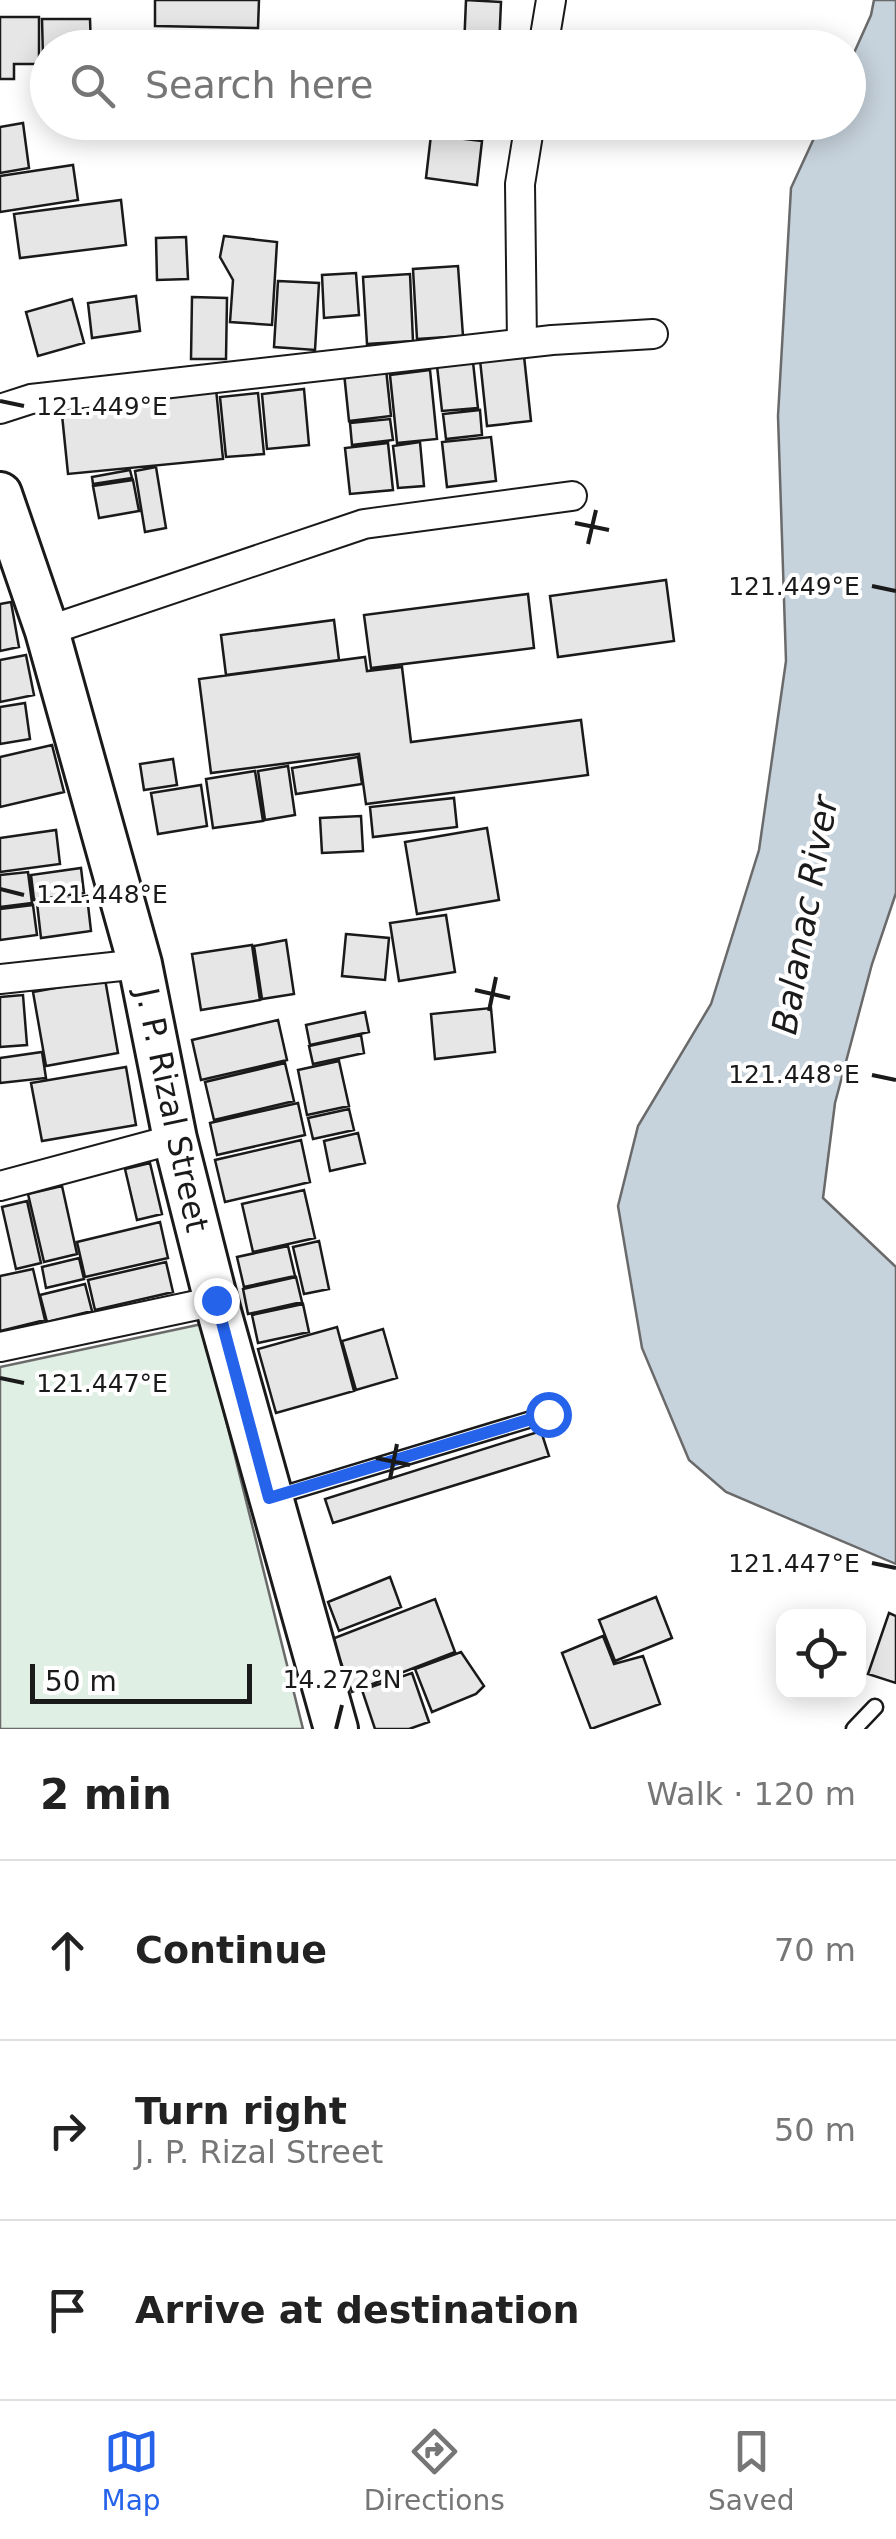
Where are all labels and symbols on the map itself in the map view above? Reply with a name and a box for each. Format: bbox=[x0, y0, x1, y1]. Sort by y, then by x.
text: 121.449°E bbox=[36, 392, 168, 421]
text: 121.449°E bbox=[728, 572, 860, 601]
water label: Balanac River bbox=[764, 790, 846, 1037]
text: 121.448°E bbox=[36, 880, 168, 909]
street label: J. P. Rizal Street bbox=[127, 983, 216, 1235]
text: 121.448°E bbox=[728, 1060, 860, 1089]
route end bbox=[194, 1278, 240, 1324]
text: 121.447°E bbox=[36, 1369, 168, 1398]
route start bbox=[526, 1392, 572, 1438]
text: 121.447°E bbox=[728, 1549, 860, 1578]
scale bar bbox=[30, 1659, 252, 1704]
text: 14.272°N bbox=[283, 1665, 401, 1694]

